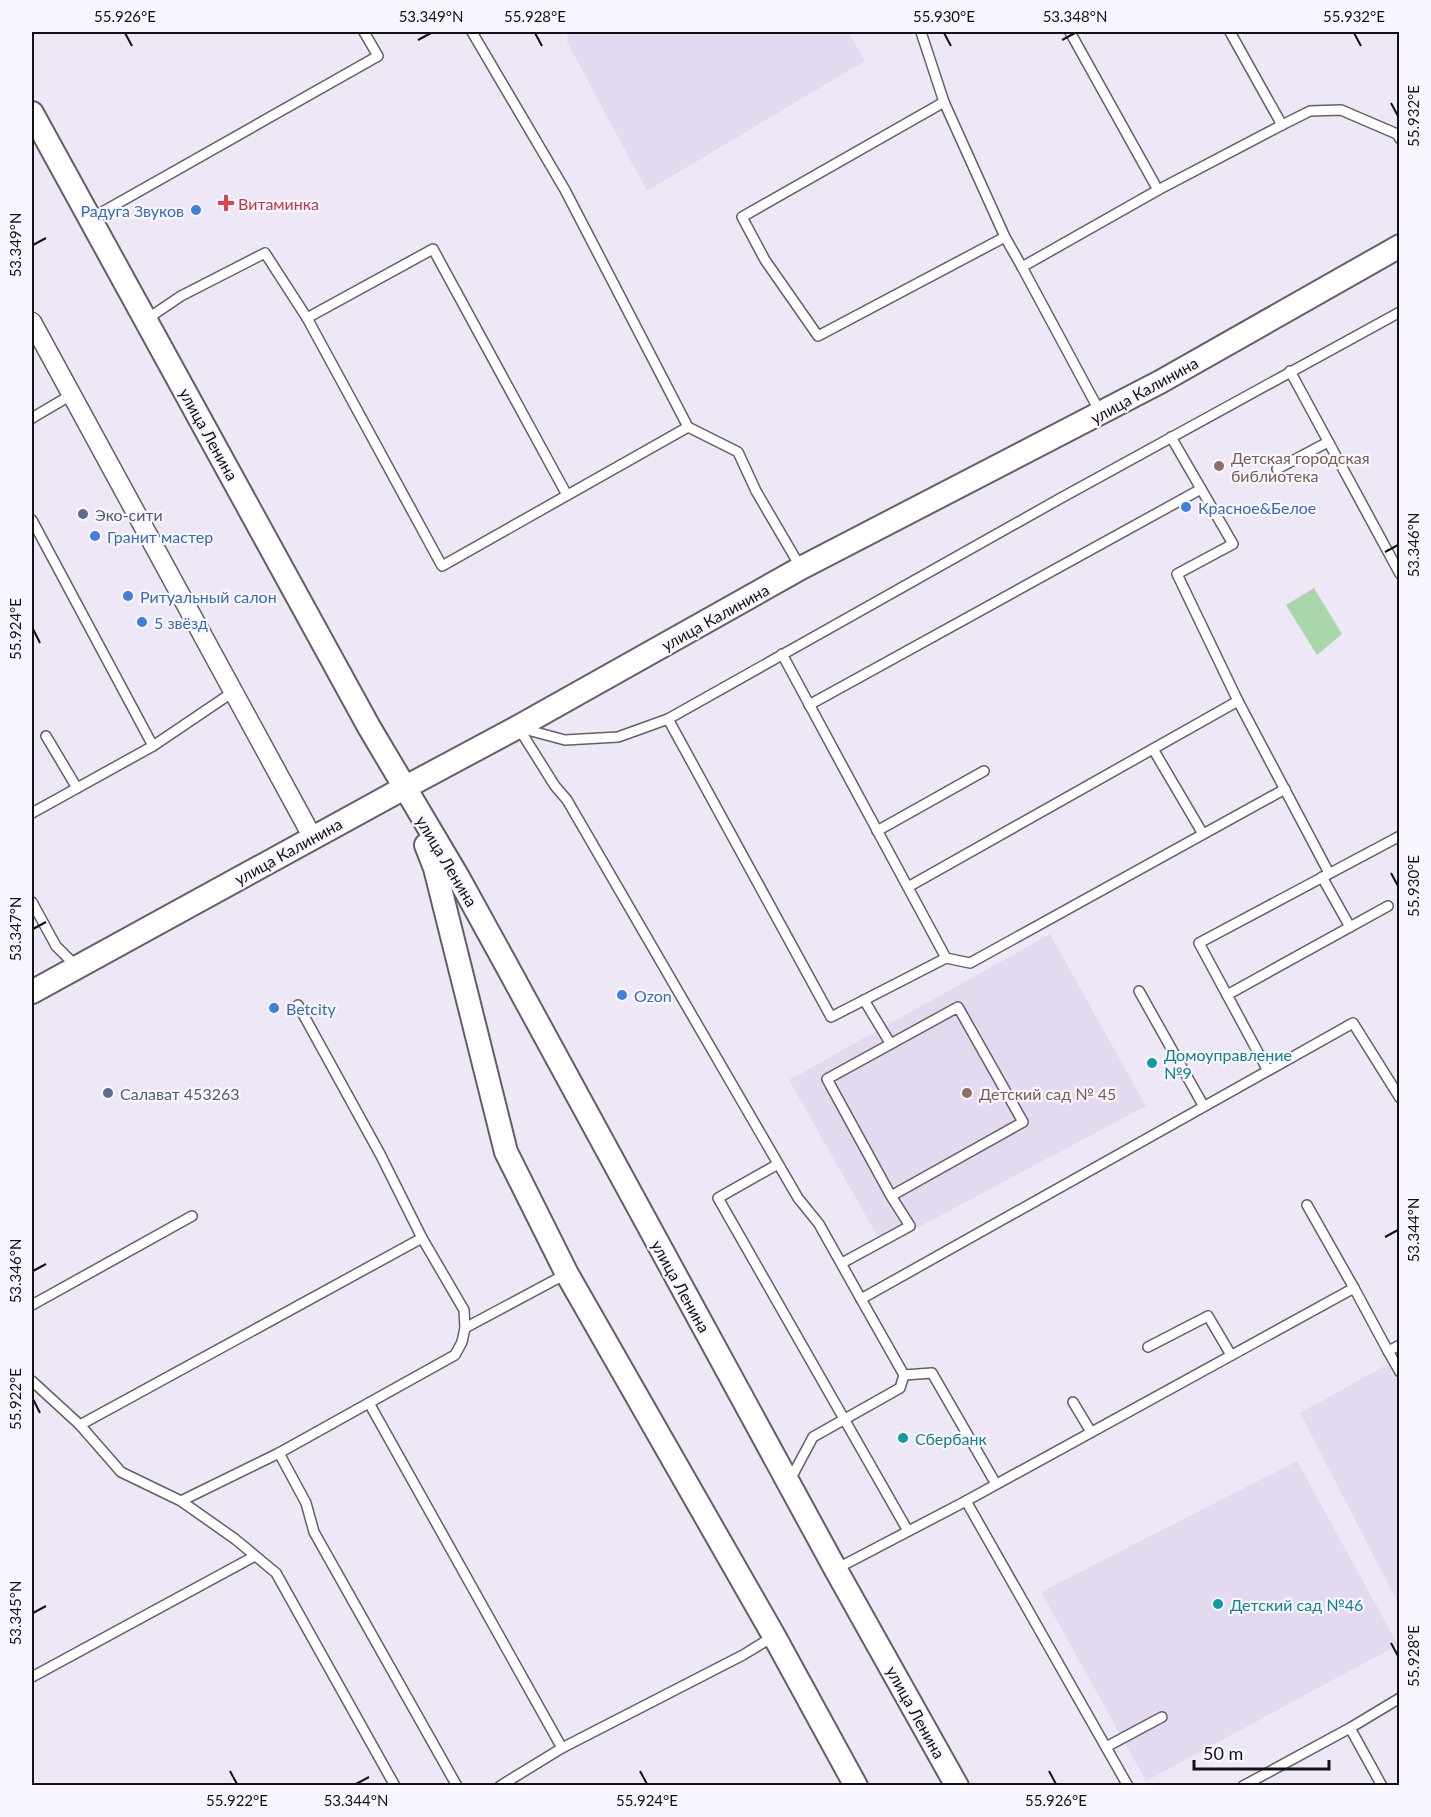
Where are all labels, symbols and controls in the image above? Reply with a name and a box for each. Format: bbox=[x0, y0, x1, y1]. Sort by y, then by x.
text: 55.926°E bbox=[94, 7, 156, 25]
text: 53.349°N bbox=[399, 7, 463, 25]
text: 55.928°E bbox=[504, 7, 566, 25]
text: 55.930°E bbox=[913, 7, 975, 25]
text: 53.348°N bbox=[1043, 7, 1107, 25]
text: 55.932°E bbox=[1323, 7, 1385, 25]
text: 55.932°E bbox=[1404, 85, 1422, 147]
place label: Витаминка bbox=[238, 194, 319, 213]
marker: Витаминка bbox=[219, 196, 233, 210]
place label: Радуга Звуков bbox=[80, 201, 184, 220]
marker: Радуга Звуков bbox=[189, 203, 203, 217]
text: 53.349°N bbox=[6, 213, 24, 277]
street label: улица Калинина bbox=[1087, 353, 1201, 427]
street label: улица Ленина bbox=[176, 384, 242, 484]
place label: Детская городская библиотека bbox=[1231, 448, 1370, 485]
marker: Детская городская библиотека bbox=[1212, 459, 1226, 473]
place label: Красное&Белое bbox=[1198, 498, 1316, 517]
marker: Красное&Белое bbox=[1179, 500, 1193, 514]
place label: Эко-сити bbox=[95, 505, 163, 524]
marker: Эко-сити bbox=[76, 507, 90, 521]
text: 53.346°N bbox=[1404, 513, 1422, 577]
place label: Гранит мастер bbox=[107, 527, 213, 546]
marker: Гранит мастер bbox=[88, 529, 102, 543]
street label: улица Калинина bbox=[658, 580, 772, 654]
place label: Ритуальный салон bbox=[140, 587, 277, 606]
marker: Ритуальный салон bbox=[121, 589, 135, 603]
text: 55.924°E bbox=[6, 598, 24, 660]
place label: 5 звёзд bbox=[154, 613, 208, 632]
marker: 5 звёзд bbox=[135, 615, 149, 629]
street label: улица Ленина bbox=[412, 812, 482, 910]
street label: улица Калинина bbox=[231, 814, 345, 888]
text: 55.930°E bbox=[1404, 855, 1422, 917]
text: 53.347°N bbox=[6, 897, 24, 961]
place label: Ozon bbox=[634, 986, 672, 1005]
marker: Ozon bbox=[615, 988, 629, 1002]
place label: Betcity bbox=[286, 999, 337, 1018]
marker: Betcity bbox=[267, 1001, 281, 1015]
place label: Домоуправление №9 bbox=[1164, 1045, 1292, 1082]
marker: Домоуправление №9 bbox=[1145, 1056, 1159, 1070]
place label: Салават 453263 bbox=[120, 1084, 240, 1103]
place label: Детский сад № 45 bbox=[979, 1084, 1116, 1103]
marker: Салават 453263 bbox=[101, 1086, 115, 1100]
marker: Детский сад № 45 bbox=[960, 1086, 974, 1100]
text: 53.344°N bbox=[1404, 1198, 1422, 1262]
street label: улица Ленина bbox=[648, 1236, 714, 1336]
text: 53.346°N bbox=[6, 1239, 24, 1303]
text: 55.922°E bbox=[6, 1368, 24, 1430]
place label: Сбербанк bbox=[915, 1429, 987, 1448]
marker: Сбербанк bbox=[896, 1431, 910, 1445]
text: 53.345°N bbox=[6, 1581, 24, 1645]
place label: Детский сад №46 bbox=[1230, 1595, 1363, 1614]
marker: Детский сад №46 bbox=[1211, 1597, 1225, 1611]
text: 55.928°E bbox=[1404, 1625, 1422, 1687]
street label: улица Ленина bbox=[883, 1662, 949, 1762]
scale bar bbox=[1194, 1733, 1329, 1771]
text: 50 m bbox=[1203, 1742, 1243, 1764]
text: 55.922°E bbox=[206, 1791, 268, 1809]
text: 53.344°N bbox=[324, 1791, 388, 1809]
text: 55.924°E bbox=[616, 1791, 678, 1809]
text: 55.926°E bbox=[1025, 1791, 1087, 1809]

